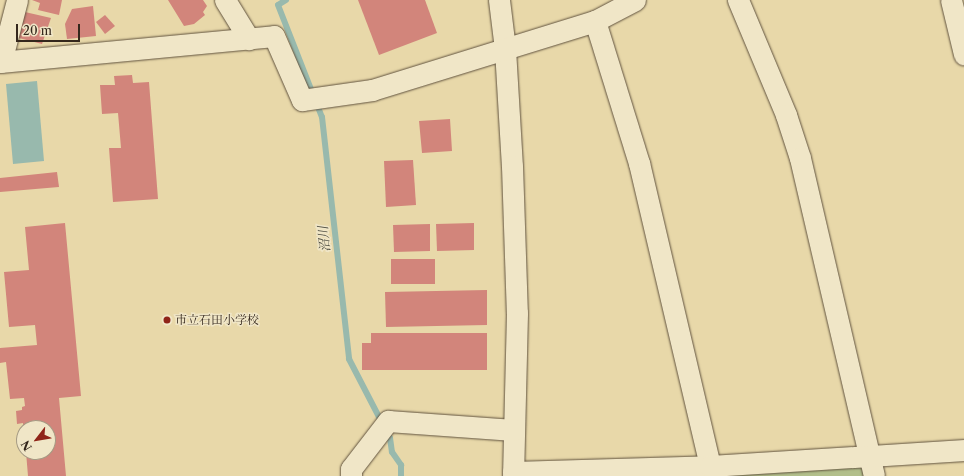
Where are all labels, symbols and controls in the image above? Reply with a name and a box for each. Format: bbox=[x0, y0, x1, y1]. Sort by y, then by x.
scale bar bbox=[18, 16, 82, 42]
text: 20 m bbox=[23, 23, 52, 38]
water label: 沼川 bbox=[315, 225, 333, 253]
place label: 市立石田小学校 bbox=[175, 313, 259, 327]
marker: 市立石田小学校 bbox=[162, 315, 172, 325]
north arrow bbox=[16, 420, 56, 460]
text: N bbox=[18, 438, 35, 453]

